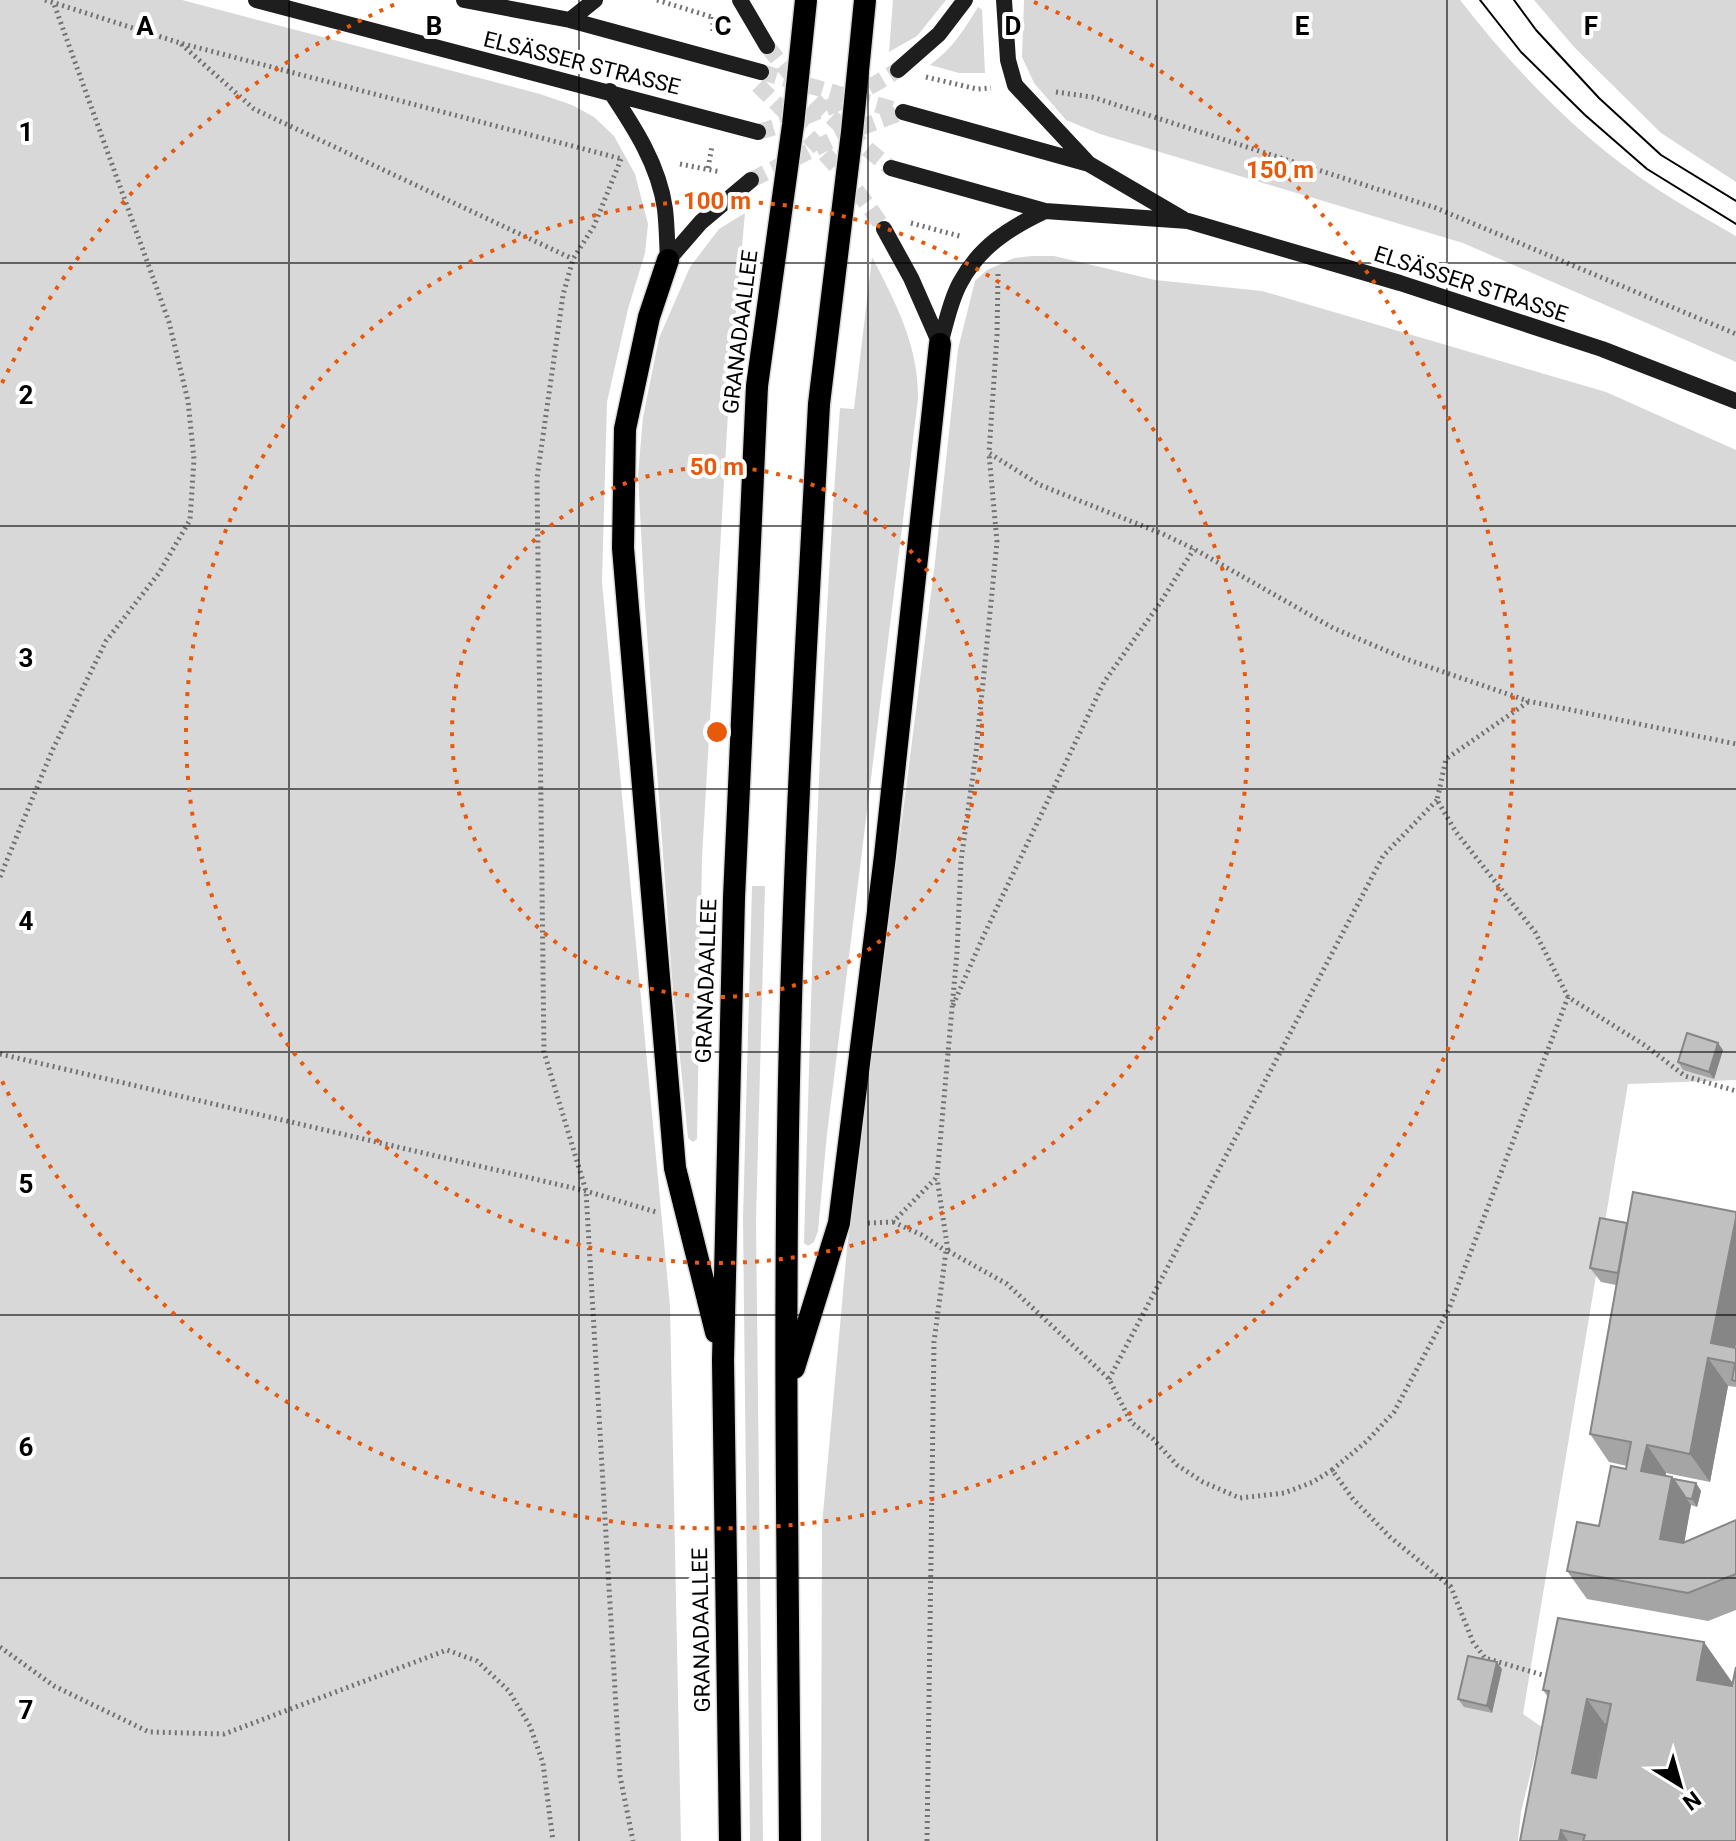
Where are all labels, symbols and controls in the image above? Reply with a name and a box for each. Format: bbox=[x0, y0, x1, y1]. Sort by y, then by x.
text: A bbox=[136, 11, 154, 41]
text: B bbox=[426, 11, 442, 41]
text: C bbox=[714, 11, 732, 41]
text: D bbox=[1005, 11, 1021, 41]
text: E bbox=[1295, 11, 1310, 41]
text: F bbox=[1584, 11, 1598, 41]
street label: ELSÄSSER STRASSE bbox=[481, 26, 683, 100]
text: 1 bbox=[19, 117, 33, 147]
text: 150 m bbox=[1246, 156, 1314, 184]
text: 100 m bbox=[683, 187, 751, 215]
street label: ELSÄSSER STRASSE bbox=[1371, 241, 1571, 327]
street label: GRANADAALLEE bbox=[718, 249, 762, 415]
text: 2 bbox=[19, 380, 33, 410]
text: 50 m bbox=[690, 453, 744, 481]
text: 3 bbox=[19, 643, 33, 673]
centre of rings bbox=[703, 718, 731, 746]
street label: GRANADAALLEE bbox=[691, 898, 721, 1064]
text: 4 bbox=[19, 906, 34, 936]
text: 5 bbox=[19, 1169, 33, 1199]
text: 6 bbox=[19, 1432, 34, 1462]
street label: GRANADAALLEE bbox=[687, 1547, 715, 1713]
text: 7 bbox=[19, 1695, 33, 1725]
north arrow bbox=[1640, 1745, 1720, 1825]
text: N bbox=[1678, 1786, 1705, 1815]

